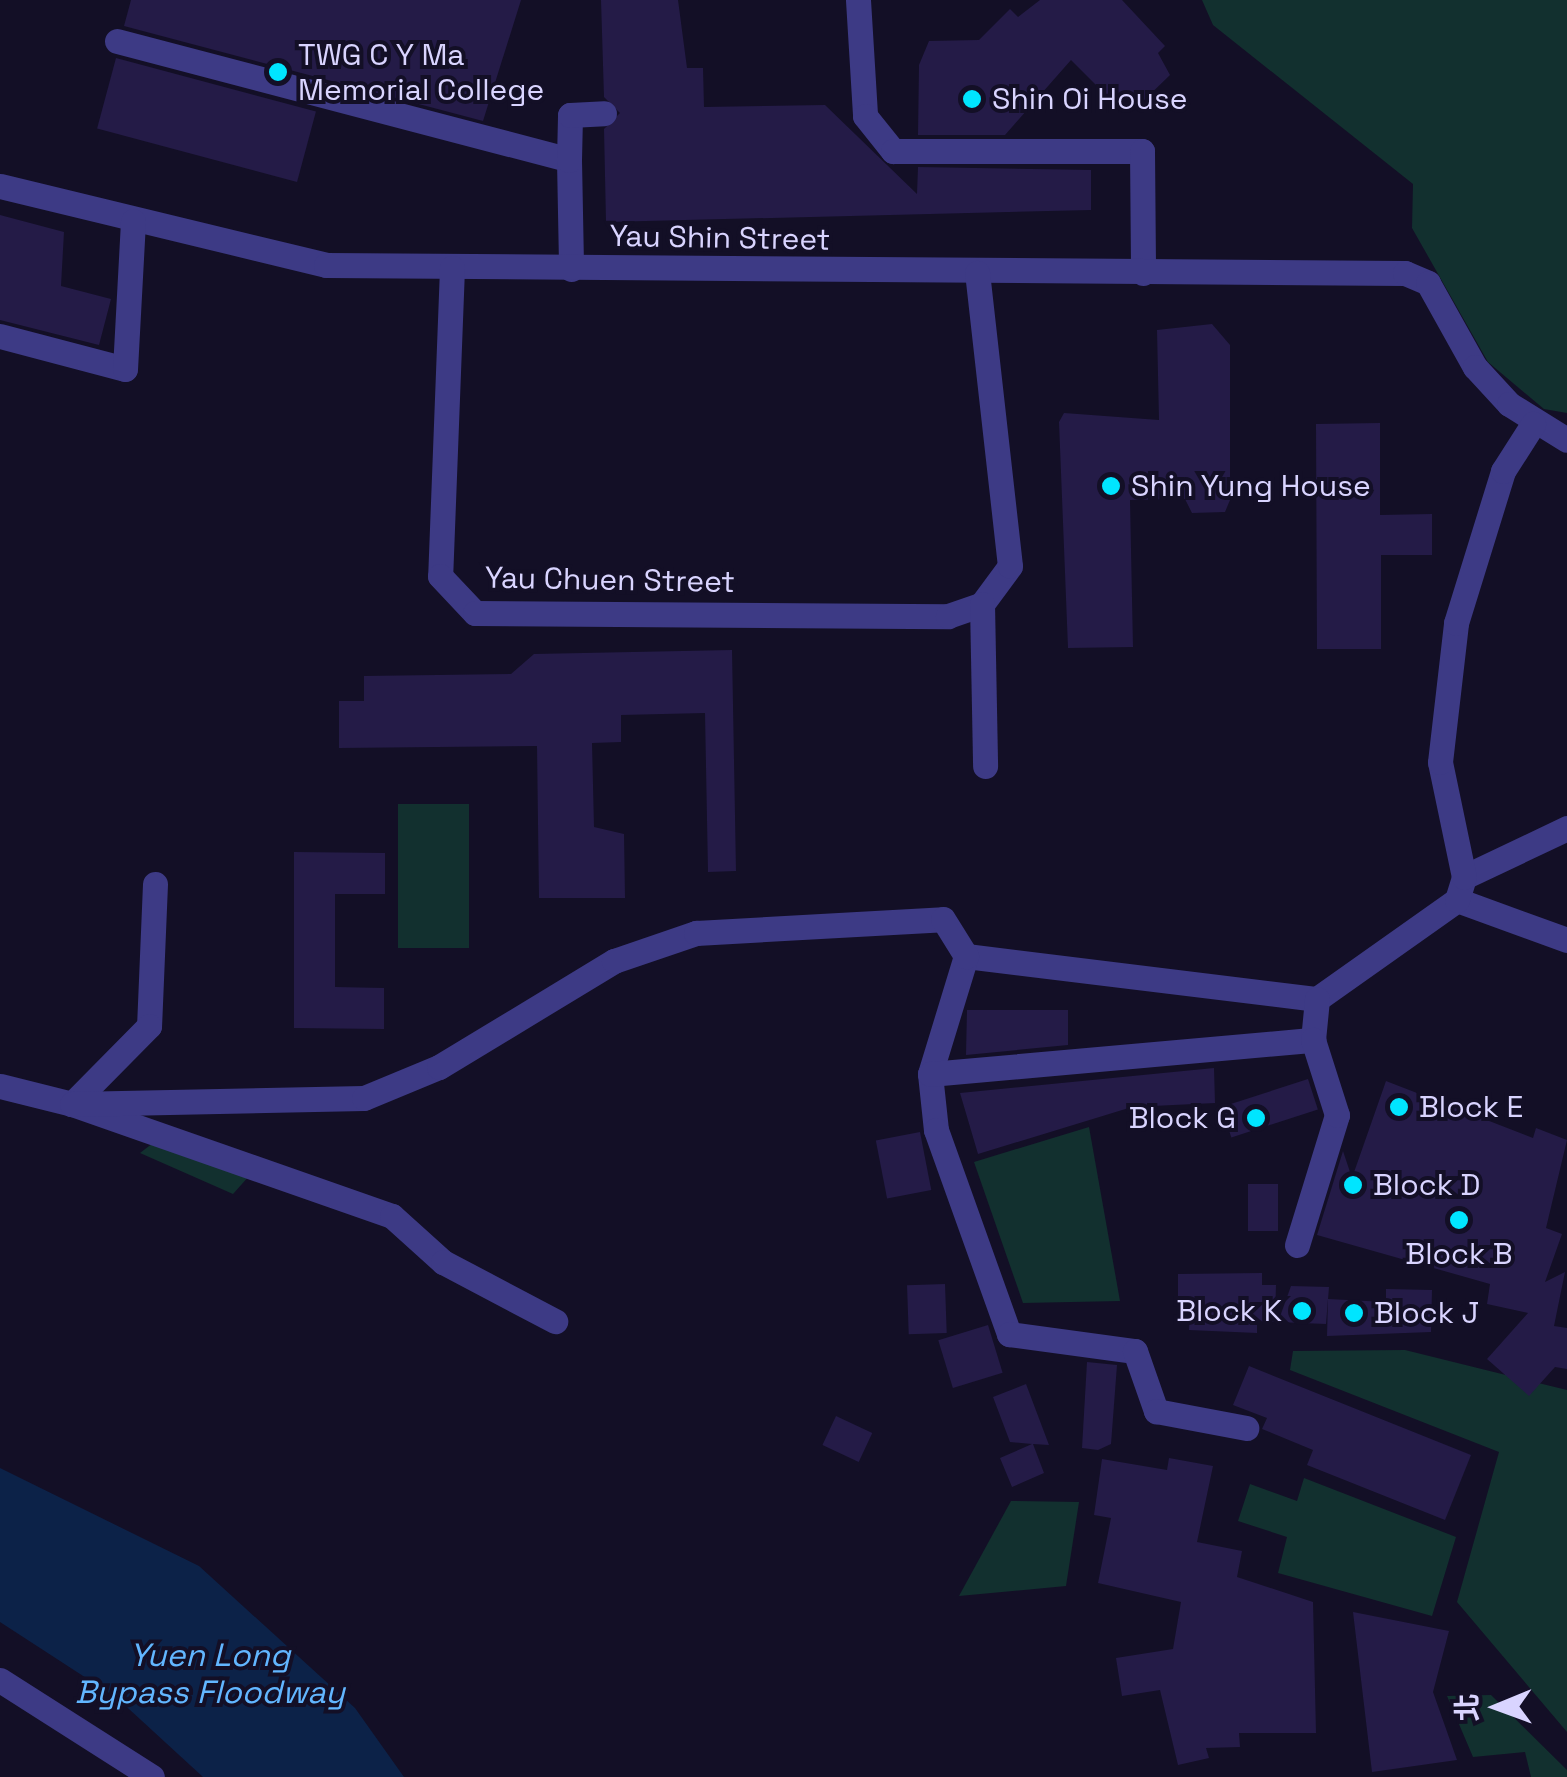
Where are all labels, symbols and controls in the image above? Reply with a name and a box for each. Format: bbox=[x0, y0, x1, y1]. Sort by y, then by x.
place label: TWG C Y Ma Memorial College bbox=[298, 37, 544, 108]
marker: TWG C Y Ma Memorial College bbox=[267, 61, 289, 83]
place label: Shin Oi House bbox=[992, 81, 1188, 117]
marker: Shin Oi House bbox=[961, 88, 983, 110]
street label: Yau Shin Street bbox=[609, 218, 831, 258]
place label: Shin Yung House bbox=[1131, 468, 1371, 504]
marker: Shin Yung House bbox=[1100, 475, 1122, 497]
street label: Yau Chuen Street bbox=[485, 560, 735, 600]
place label: Block E bbox=[1419, 1089, 1523, 1125]
marker: Block E bbox=[1388, 1096, 1410, 1118]
place label: Block G bbox=[1129, 1100, 1236, 1136]
marker: Block G bbox=[1245, 1107, 1267, 1129]
place label: Block D bbox=[1373, 1167, 1480, 1203]
marker: Block D bbox=[1342, 1174, 1364, 1196]
marker: Block B bbox=[1448, 1209, 1470, 1231]
place label: Block B bbox=[1405, 1236, 1513, 1272]
place label: Block K bbox=[1176, 1293, 1282, 1329]
place label: Block J bbox=[1374, 1295, 1479, 1331]
marker: Block K bbox=[1291, 1300, 1313, 1322]
marker: Block J bbox=[1343, 1302, 1365, 1324]
water label: Yuen Long Bypass Floodway bbox=[75, 1637, 345, 1712]
north arrow bbox=[1447, 1657, 1547, 1757]
text: 北 bbox=[1449, 1693, 1485, 1722]

